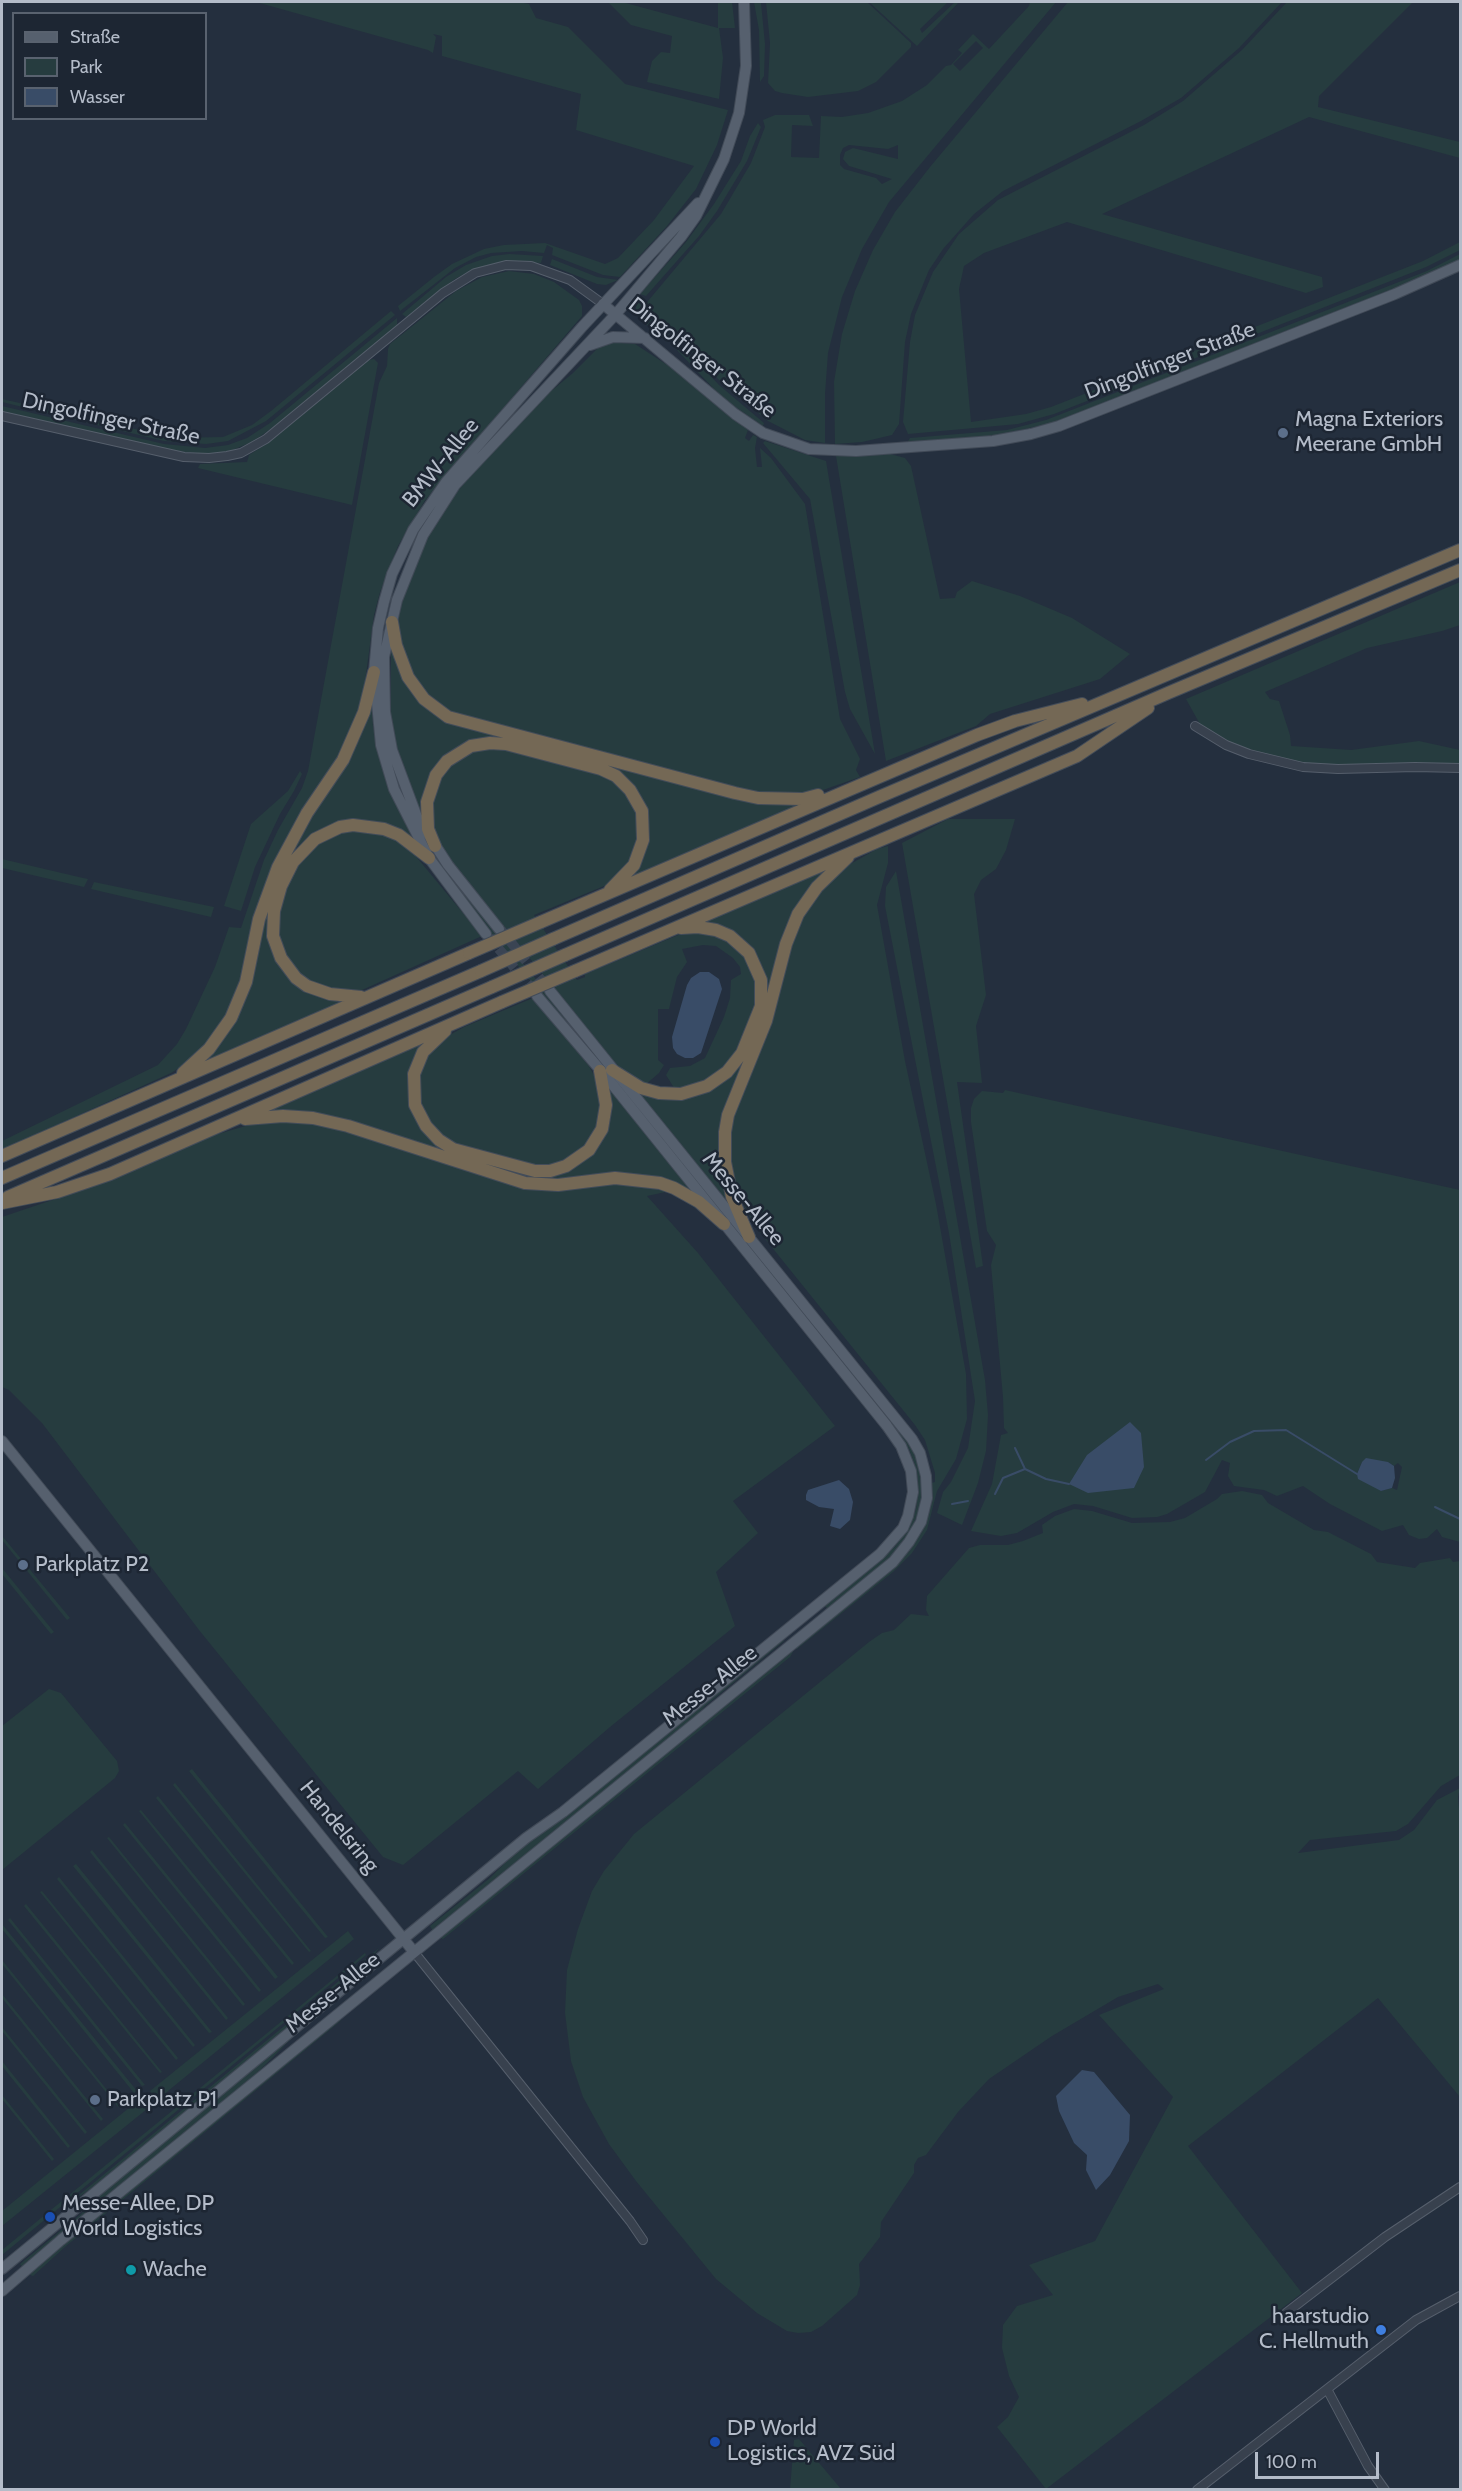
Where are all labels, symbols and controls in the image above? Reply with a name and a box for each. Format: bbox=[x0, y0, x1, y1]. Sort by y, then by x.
legend bbox=[12, 12, 207, 120]
text: Straße bbox=[70, 26, 120, 48]
text: Park bbox=[70, 56, 102, 78]
text: Wasser bbox=[70, 86, 125, 108]
street label: Dingolfinger Straße bbox=[623, 292, 781, 424]
street label: Dingolfinger Straße bbox=[1081, 316, 1259, 406]
street label: Dingolfinger Straße bbox=[20, 387, 202, 451]
place label: Magna Exteriors Meerane GmbH bbox=[1295, 407, 1443, 458]
street label: BMW-Allee bbox=[397, 413, 485, 513]
marker: Magna Exteriors Meerane GmbH bbox=[1276, 426, 1290, 440]
street label: Messe-Allee bbox=[696, 1147, 790, 1251]
place label: Parkplatz P2 bbox=[35, 1552, 149, 1578]
marker: Parkplatz P2 bbox=[16, 1558, 30, 1572]
street label: Messe-Allee bbox=[657, 1640, 763, 1732]
street label: Handelsring bbox=[294, 1776, 384, 1878]
street label: Messe-Allee bbox=[280, 1947, 386, 2039]
place label: Parkplatz P1 bbox=[107, 2087, 217, 2113]
marker: Parkplatz P1 bbox=[88, 2093, 102, 2107]
place label: Messe-Allee, DP World Logistics bbox=[62, 2191, 214, 2242]
marker: Messe-Allee, DP World Logistics bbox=[43, 2210, 57, 2224]
place label: Wache bbox=[143, 2257, 207, 2283]
marker: Wache bbox=[124, 2263, 138, 2277]
place label: haarstudio C. Hellmuth bbox=[1259, 2304, 1369, 2356]
marker: haarstudio C. Hellmuth bbox=[1374, 2323, 1388, 2337]
place label: DP World Logistics, AVZ Süd bbox=[727, 2416, 895, 2468]
marker: DP World Logistics, AVZ Süd bbox=[708, 2435, 722, 2449]
scale bar bbox=[1258, 2440, 1382, 2478]
text: 100 m bbox=[1266, 2451, 1317, 2473]

